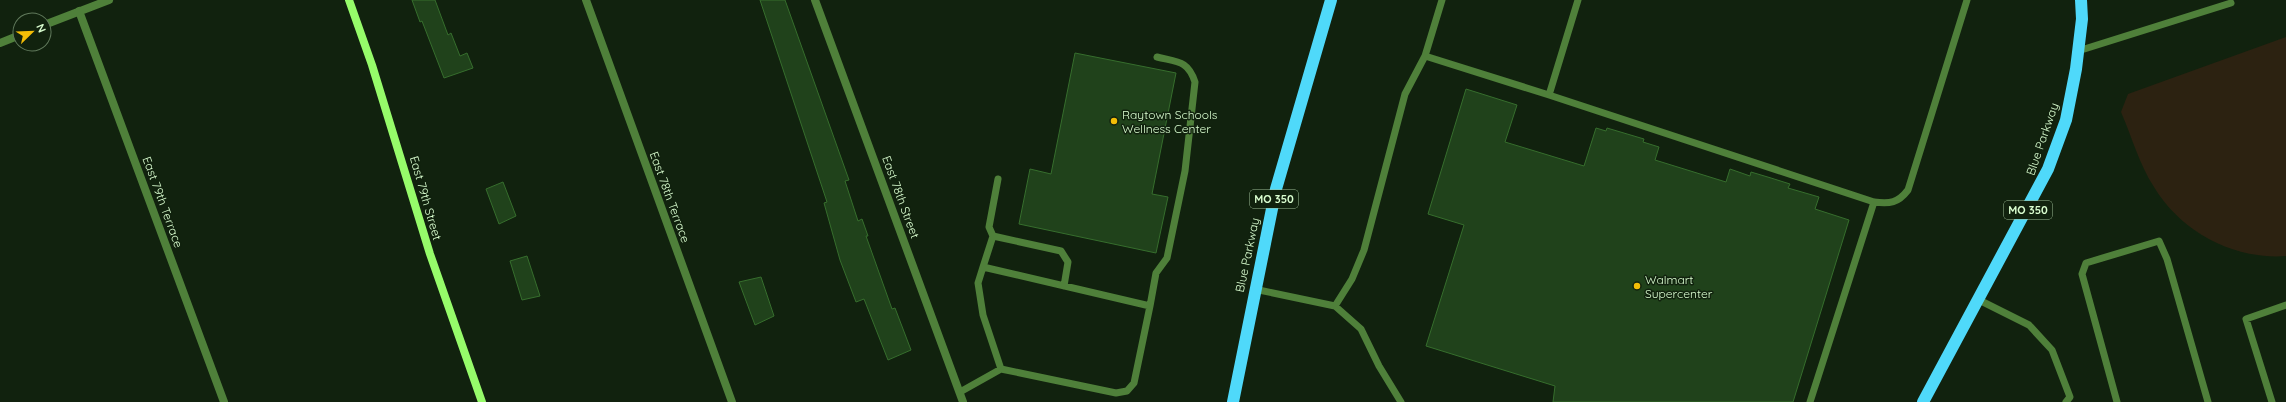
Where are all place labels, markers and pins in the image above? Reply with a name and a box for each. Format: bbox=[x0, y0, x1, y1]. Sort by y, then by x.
place label: Raytown Schools Wellness Center bbox=[1122, 107, 1218, 136]
marker: Raytown Schools Wellness Center bbox=[1109, 116, 1119, 126]
place label: Walmart Supercenter bbox=[1645, 272, 1713, 301]
marker: Walmart Supercenter bbox=[1632, 281, 1642, 291]

